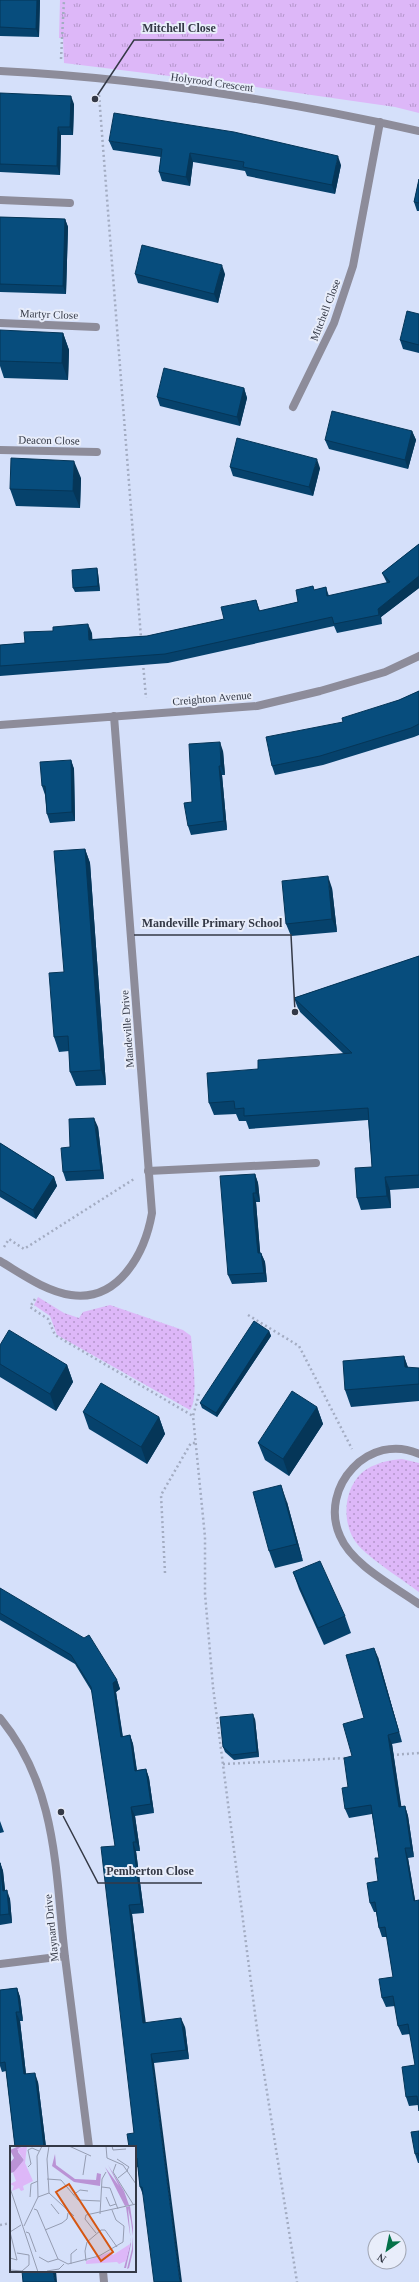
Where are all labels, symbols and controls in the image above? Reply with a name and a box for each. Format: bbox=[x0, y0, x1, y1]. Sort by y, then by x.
callout: Mitchell Close bbox=[134, 16, 224, 40]
text: Mitchell Close bbox=[142, 21, 216, 35]
street label: Holyrood Crescent bbox=[170, 70, 254, 94]
street label: Mitchell Close bbox=[308, 277, 342, 343]
street label: Martyr Close bbox=[20, 307, 78, 321]
street label: Deacon Close bbox=[18, 433, 80, 447]
street label: Creighton Avenue bbox=[172, 689, 252, 707]
callout: Mandeville Primary School bbox=[134, 911, 291, 935]
text: Mandeville Primary School bbox=[142, 916, 283, 930]
street label: Mandeville Drive bbox=[118, 990, 136, 1068]
callout: Pemberton Close bbox=[98, 1859, 202, 1883]
text: Pemberton Close bbox=[106, 1864, 194, 1878]
street label: Maynard Drive bbox=[41, 1894, 60, 1962]
inset map bbox=[10, 2146, 136, 2272]
north arrow bbox=[367, 2230, 407, 2270]
text: N bbox=[375, 2251, 388, 2266]

